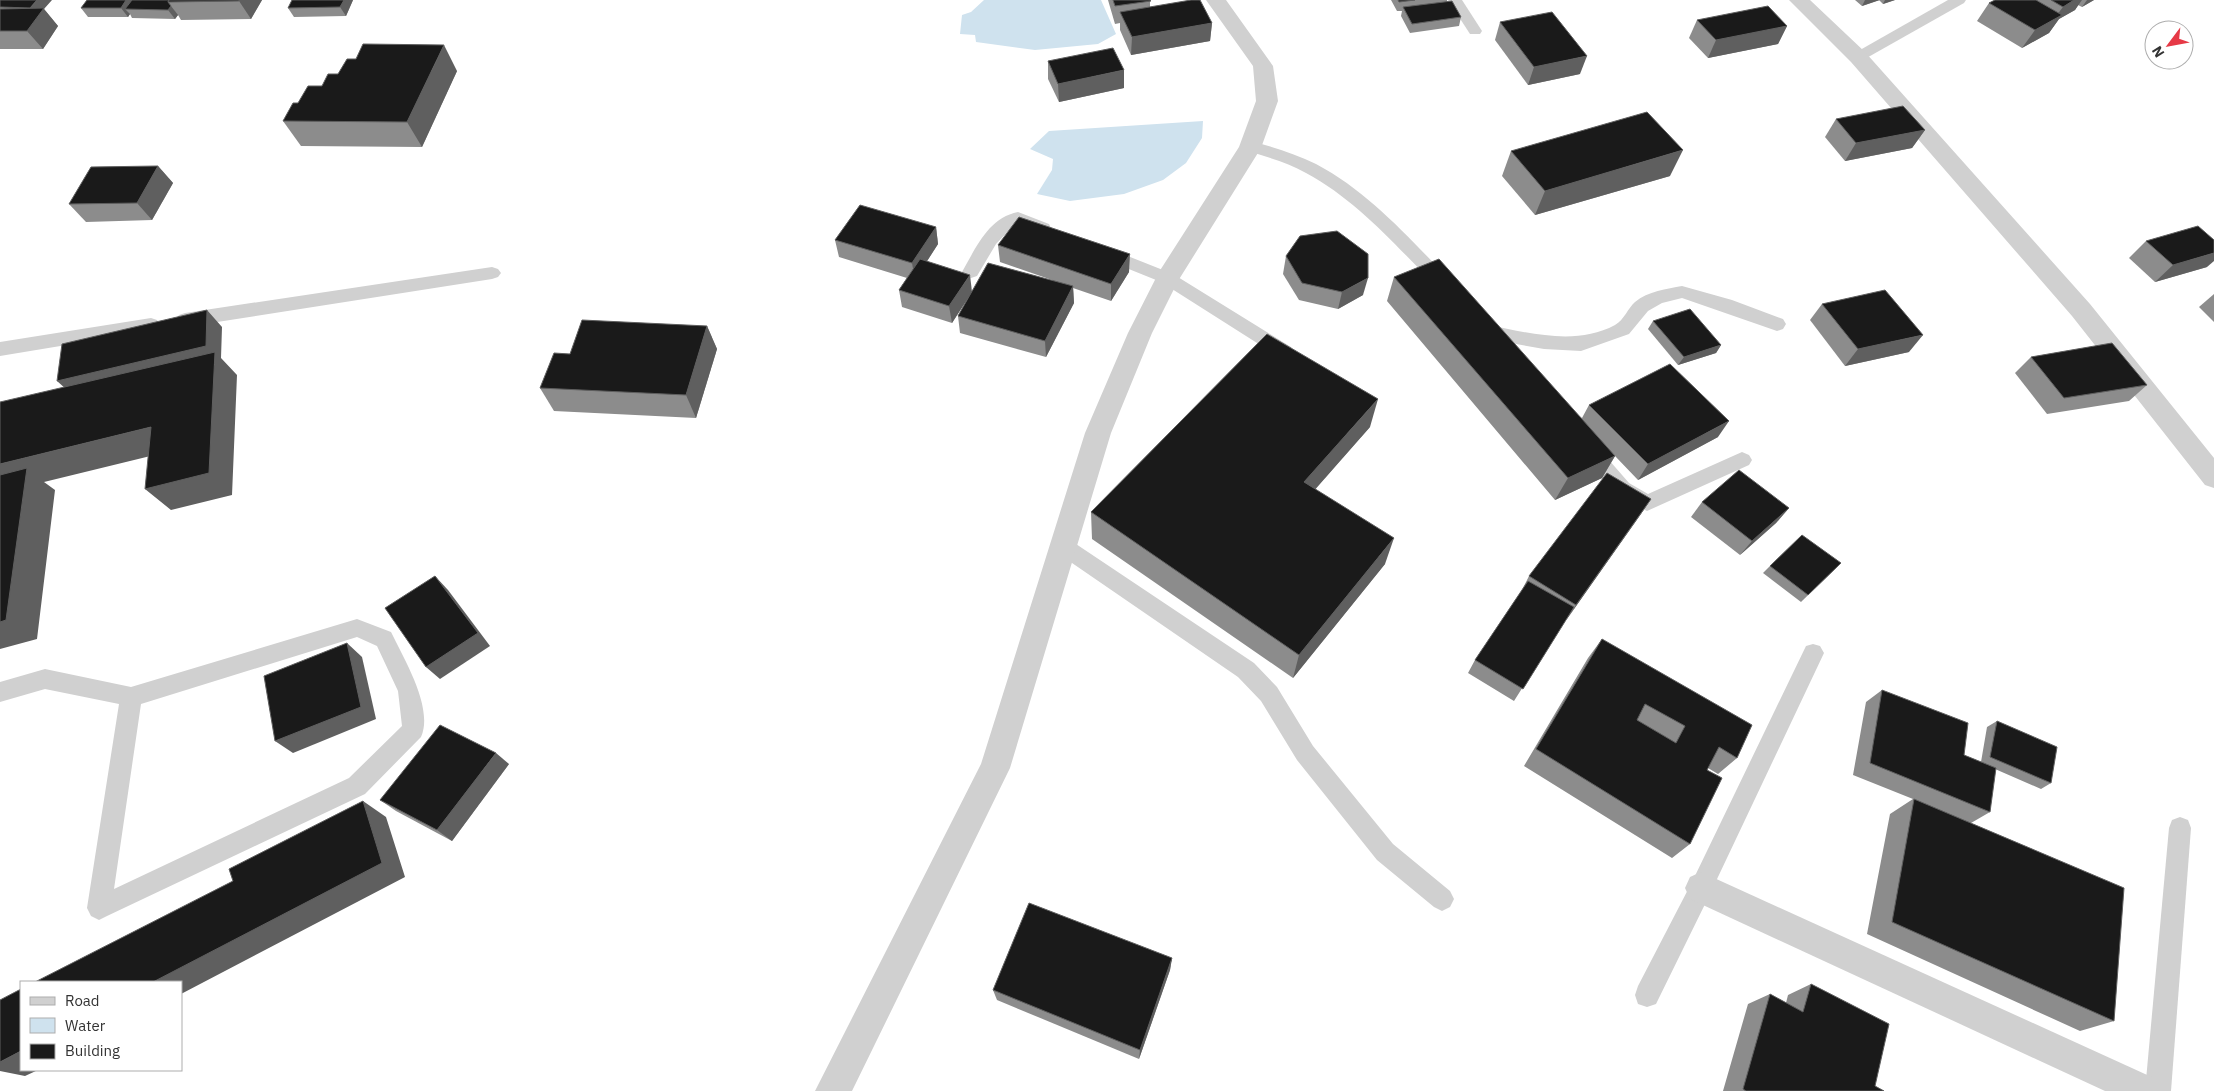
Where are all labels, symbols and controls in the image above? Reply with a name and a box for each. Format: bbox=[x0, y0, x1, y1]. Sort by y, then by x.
north arrow bbox=[2144, 20, 2194, 70]
text: N bbox=[2148, 43, 2168, 61]
legend bbox=[20, 981, 182, 1071]
text: Road bbox=[65, 991, 100, 1010]
text: Water bbox=[65, 1016, 106, 1035]
text: Building bbox=[65, 1041, 120, 1060]

